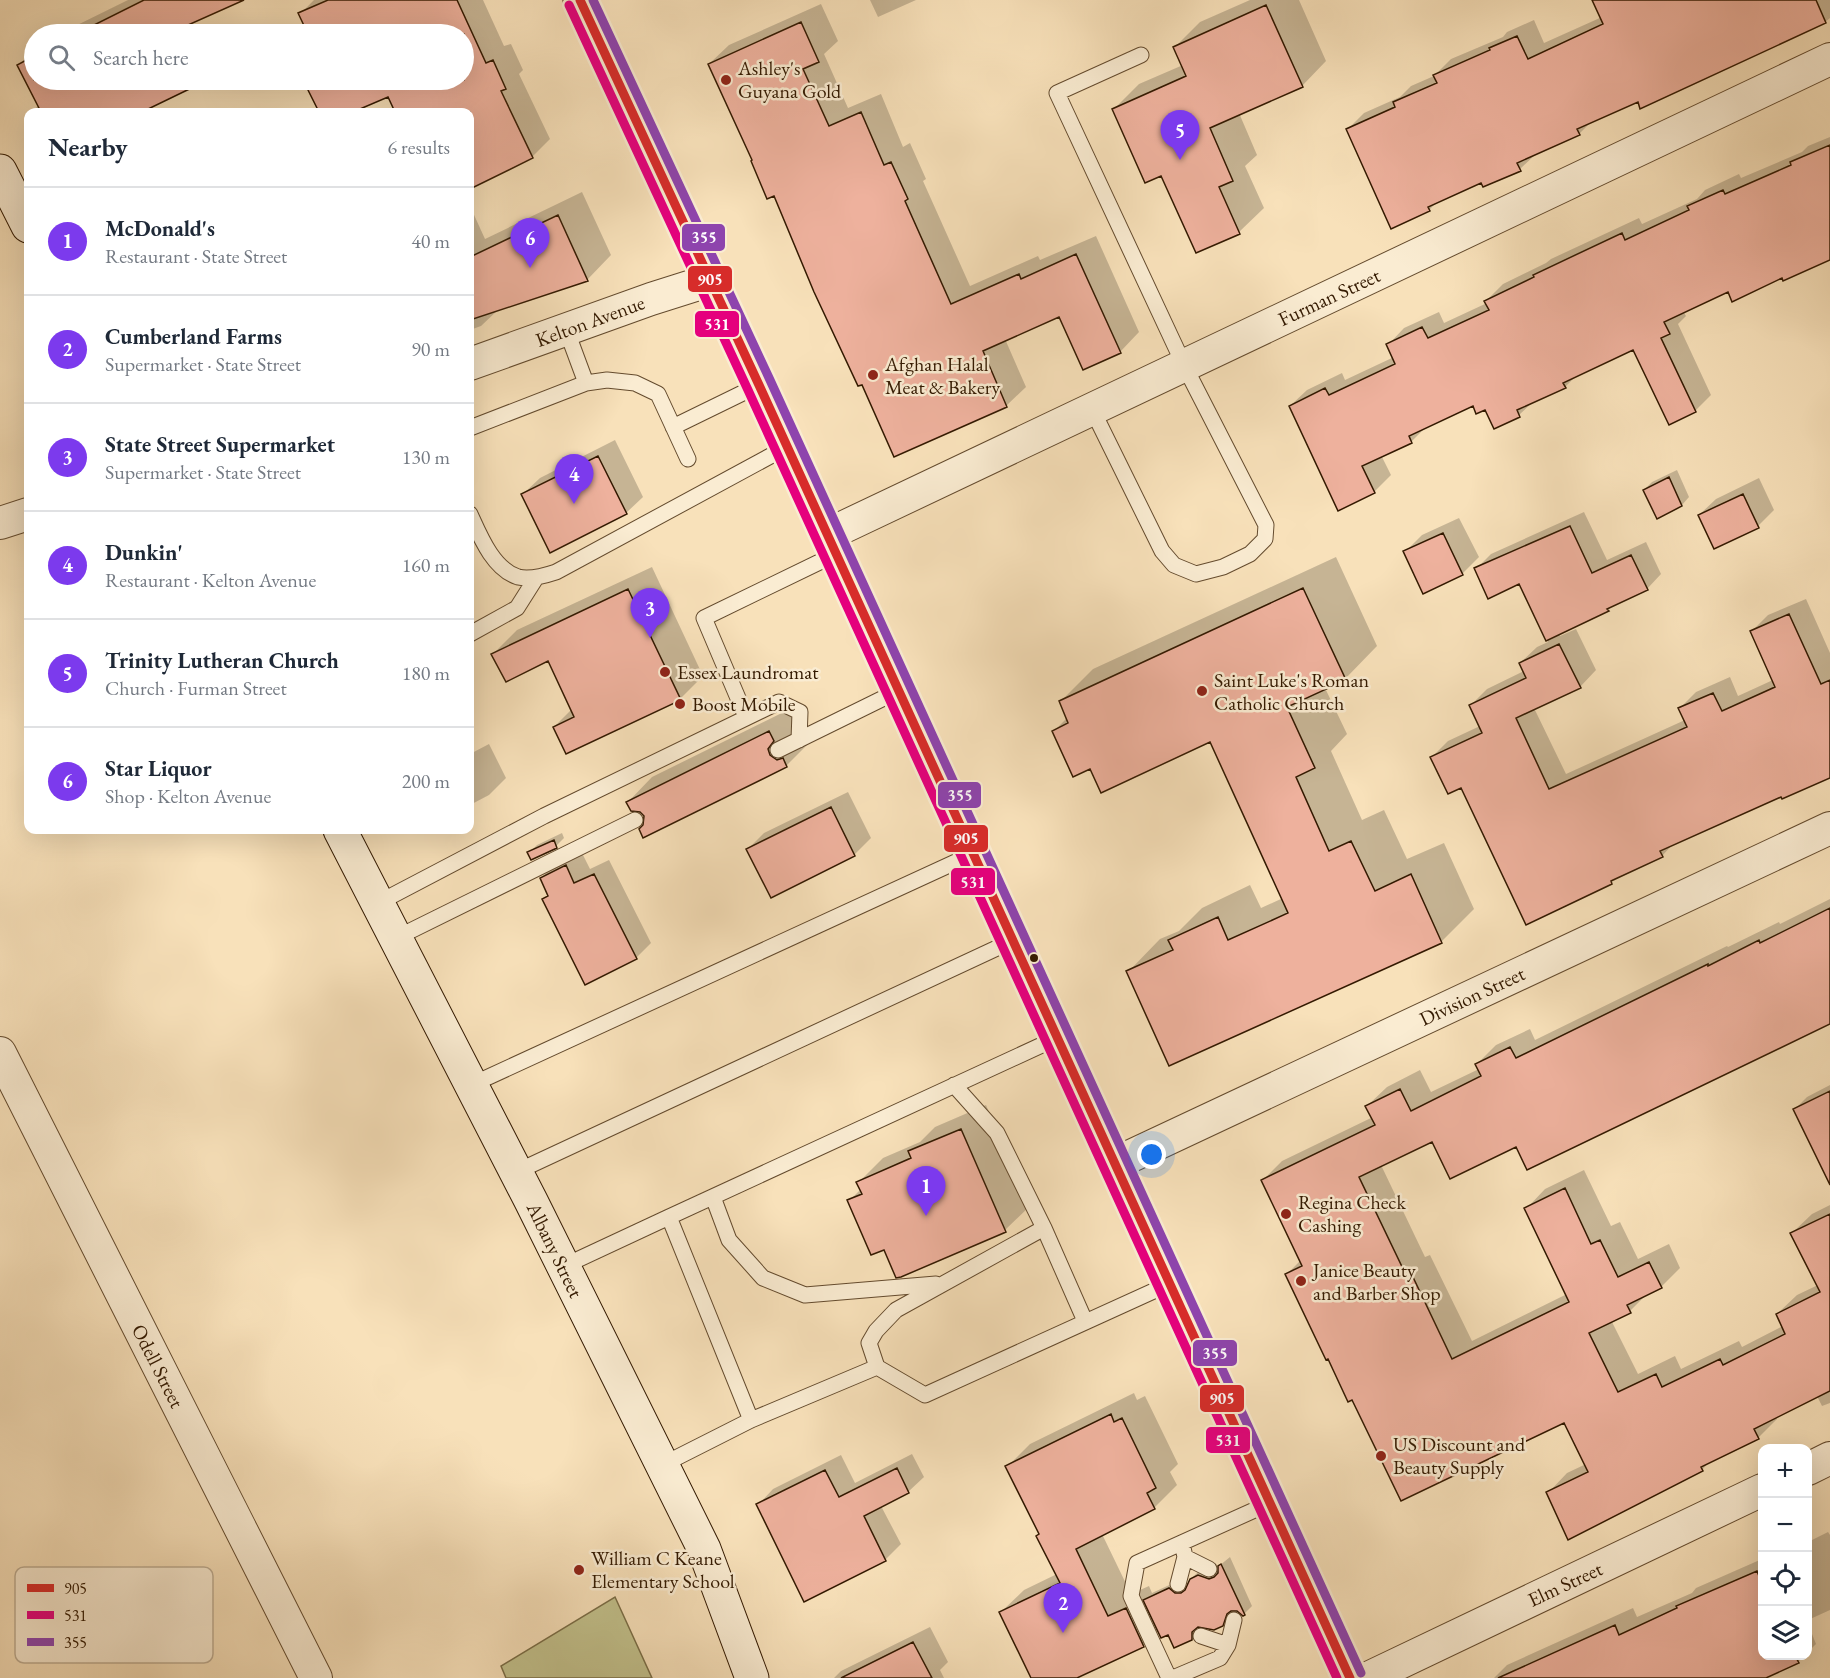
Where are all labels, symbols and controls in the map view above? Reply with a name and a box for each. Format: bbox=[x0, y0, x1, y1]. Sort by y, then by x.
search box bbox=[24, 24, 474, 90]
icon: search bbox=[45, 41, 78, 74]
text: Search here bbox=[93, 43, 188, 72]
place label: Ashley's Guyana Gold bbox=[737, 55, 842, 104]
marker: Ashley's Guyana Gold bbox=[719, 73, 733, 87]
pin: 5 bbox=[1160, 110, 1200, 160]
text: Nearby bbox=[48, 130, 128, 164]
text: 6 results bbox=[387, 134, 450, 160]
text: McDonald's bbox=[105, 214, 215, 243]
pin: 6 bbox=[510, 218, 550, 268]
line badge: 355 bbox=[681, 223, 726, 252]
text: 355 bbox=[691, 227, 717, 248]
text: 1 bbox=[62, 228, 73, 254]
text: 40 m bbox=[411, 228, 450, 254]
text: Restaurant · State Street bbox=[105, 243, 287, 269]
street label: Furman Street bbox=[1274, 262, 1385, 332]
line badge: 905 bbox=[687, 265, 733, 293]
text: 905 bbox=[697, 269, 723, 290]
street label: Kelton Avenue bbox=[532, 289, 648, 353]
line badge: 531 bbox=[694, 310, 740, 338]
text: 531 bbox=[704, 314, 730, 335]
text: Cumberland Farms bbox=[105, 322, 282, 351]
text: 2 bbox=[62, 336, 73, 362]
text: 90 m bbox=[411, 336, 450, 362]
text: Supermarket · State Street bbox=[105, 351, 301, 377]
place label: Afghan Halal Meat & Bakery bbox=[884, 351, 1000, 400]
marker: Afghan Halal Meat & Bakery bbox=[866, 368, 880, 382]
text: State Street Supermarket bbox=[105, 430, 335, 459]
text: 3 bbox=[62, 444, 73, 470]
text: 130 m bbox=[402, 444, 450, 470]
pin: 4 bbox=[554, 454, 594, 504]
text: Supermarket · State Street bbox=[105, 459, 301, 485]
text: Dunkin' bbox=[105, 538, 183, 567]
text: 4 bbox=[62, 552, 73, 578]
text: 160 m bbox=[402, 552, 450, 578]
text: Restaurant · Kelton Avenue bbox=[105, 567, 316, 593]
pin: 3 bbox=[630, 588, 670, 638]
text: Trinity Lutheran Church bbox=[105, 646, 339, 675]
place label: Essex Laundromat bbox=[677, 659, 819, 685]
text: 5 bbox=[62, 660, 73, 686]
text: 180 m bbox=[402, 660, 450, 686]
marker: Essex Laundromat bbox=[658, 665, 672, 679]
place label: Saint Luke's Roman Catholic Church bbox=[1214, 667, 1370, 716]
text: Church · Furman Street bbox=[105, 675, 287, 701]
marker: Saint Luke's Roman Catholic Church bbox=[1195, 684, 1209, 698]
place label: Boost Mobile bbox=[692, 691, 796, 717]
marker: Boost Mobile bbox=[673, 697, 687, 711]
text: Star Liquor bbox=[105, 754, 212, 783]
text: 6 bbox=[62, 768, 73, 794]
text: 200 m bbox=[402, 768, 450, 794]
line badge: 355 bbox=[937, 781, 982, 809]
text: Shop · Kelton Avenue bbox=[105, 783, 271, 809]
text: 355 bbox=[947, 785, 973, 806]
line badge: 905 bbox=[943, 824, 989, 853]
text: 905 bbox=[953, 828, 979, 849]
line badge: 531 bbox=[950, 867, 996, 896]
text: 531 bbox=[960, 872, 986, 893]
unlabelled marker bbox=[1028, 952, 1040, 964]
street label: Division Street bbox=[1415, 960, 1530, 1032]
your location bbox=[1137, 1140, 1166, 1169]
pin: 1 bbox=[906, 1166, 946, 1216]
place label: Regina Check Cashing bbox=[1298, 1189, 1406, 1238]
street label: Albany Street bbox=[520, 1197, 590, 1303]
marker: Regina Check Cashing bbox=[1279, 1207, 1293, 1221]
place label: Janice Beauty and Barber Shop bbox=[1311, 1257, 1441, 1306]
marker: Janice Beauty and Barber Shop bbox=[1294, 1274, 1308, 1288]
street label: Odell Street bbox=[126, 1320, 190, 1413]
line badge: 355 bbox=[1192, 1339, 1238, 1367]
text: 355 bbox=[1202, 1343, 1228, 1364]
line badge: 905 bbox=[1199, 1384, 1245, 1413]
text: 905 bbox=[1209, 1388, 1235, 1409]
line badge: 531 bbox=[1205, 1426, 1251, 1454]
text: 531 bbox=[1215, 1430, 1241, 1451]
place label: US Discount and Beauty Supply bbox=[1393, 1431, 1526, 1480]
map controls bbox=[1758, 1444, 1812, 1660]
button: + bbox=[1758, 1444, 1812, 1498]
marker: US Discount and Beauty Supply bbox=[1374, 1449, 1388, 1463]
button: − bbox=[1758, 1498, 1812, 1552]
place label: William C Keane Elementary School bbox=[591, 1545, 735, 1594]
button: locate bbox=[1758, 1552, 1812, 1606]
street label: Elm Street bbox=[1523, 1555, 1607, 1613]
marker: William C Keane Elementary School bbox=[572, 1563, 586, 1577]
legend bbox=[15, 1567, 213, 1663]
text: 905 bbox=[64, 1578, 87, 1599]
pin: 2 bbox=[1044, 1584, 1082, 1633]
text: 531 bbox=[64, 1605, 87, 1626]
button: layers bbox=[1758, 1606, 1812, 1660]
text: 355 bbox=[64, 1632, 87, 1653]

